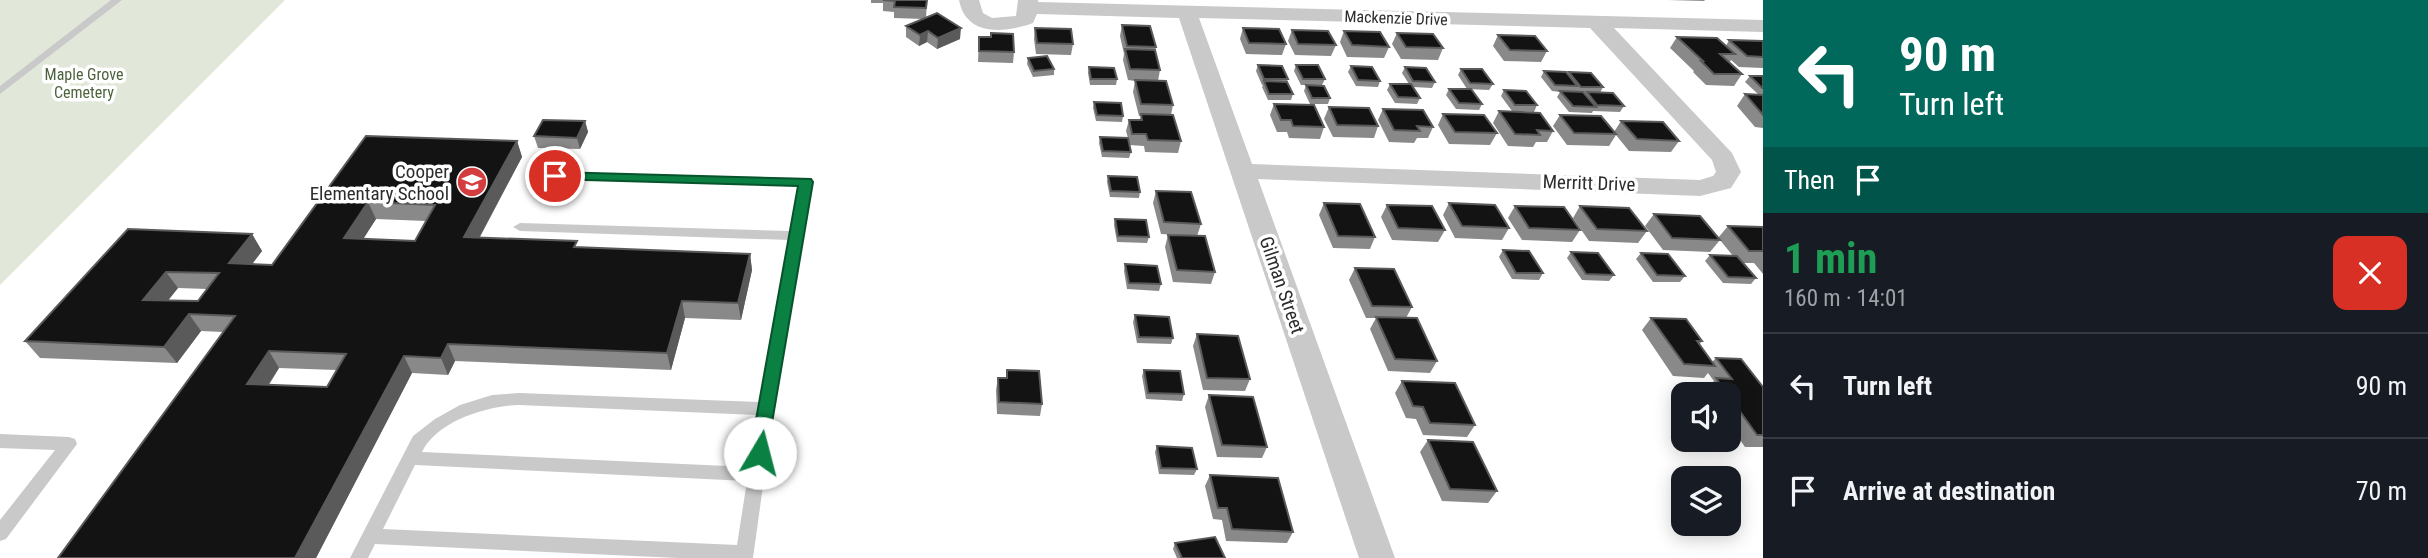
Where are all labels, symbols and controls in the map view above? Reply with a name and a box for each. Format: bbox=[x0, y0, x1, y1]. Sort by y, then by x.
street label: Mackenzie Drive bbox=[1344, 7, 1448, 29]
text: 90 m bbox=[1899, 26, 1996, 83]
icon: left bbox=[1784, 28, 1875, 119]
park label: Maple Grove Cemetery bbox=[45, 65, 123, 102]
text: Turn left bbox=[1899, 85, 2004, 123]
pin bbox=[525, 146, 585, 206]
icon: arrive bbox=[536, 157, 574, 195]
place label: Cooper Elementary School bbox=[310, 160, 449, 205]
icon: arrive bbox=[1849, 161, 1887, 199]
school or university icon: Cooper Elementary School bbox=[455, 165, 489, 199]
text: Then bbox=[1784, 165, 1835, 195]
street label: Merritt Drive bbox=[1542, 170, 1636, 196]
street label: Gilman Street bbox=[1255, 233, 1309, 337]
text: 1 min bbox=[1784, 234, 1877, 283]
button: close bbox=[2333, 236, 2407, 310]
text: 160 m · 14:01 bbox=[1784, 285, 1908, 312]
icon: left bbox=[1784, 367, 1822, 405]
text: Turn left bbox=[1843, 371, 1932, 401]
text: 90 m bbox=[2356, 371, 2407, 401]
map controls bbox=[1671, 382, 1741, 536]
button: sound bbox=[1671, 382, 1741, 452]
position arrow bbox=[723, 416, 797, 490]
button: layers bbox=[1671, 466, 1741, 536]
icon: arrive bbox=[1784, 472, 1822, 510]
text: Arrive at destination bbox=[1843, 476, 2055, 506]
text: 70 m bbox=[2356, 476, 2407, 506]

